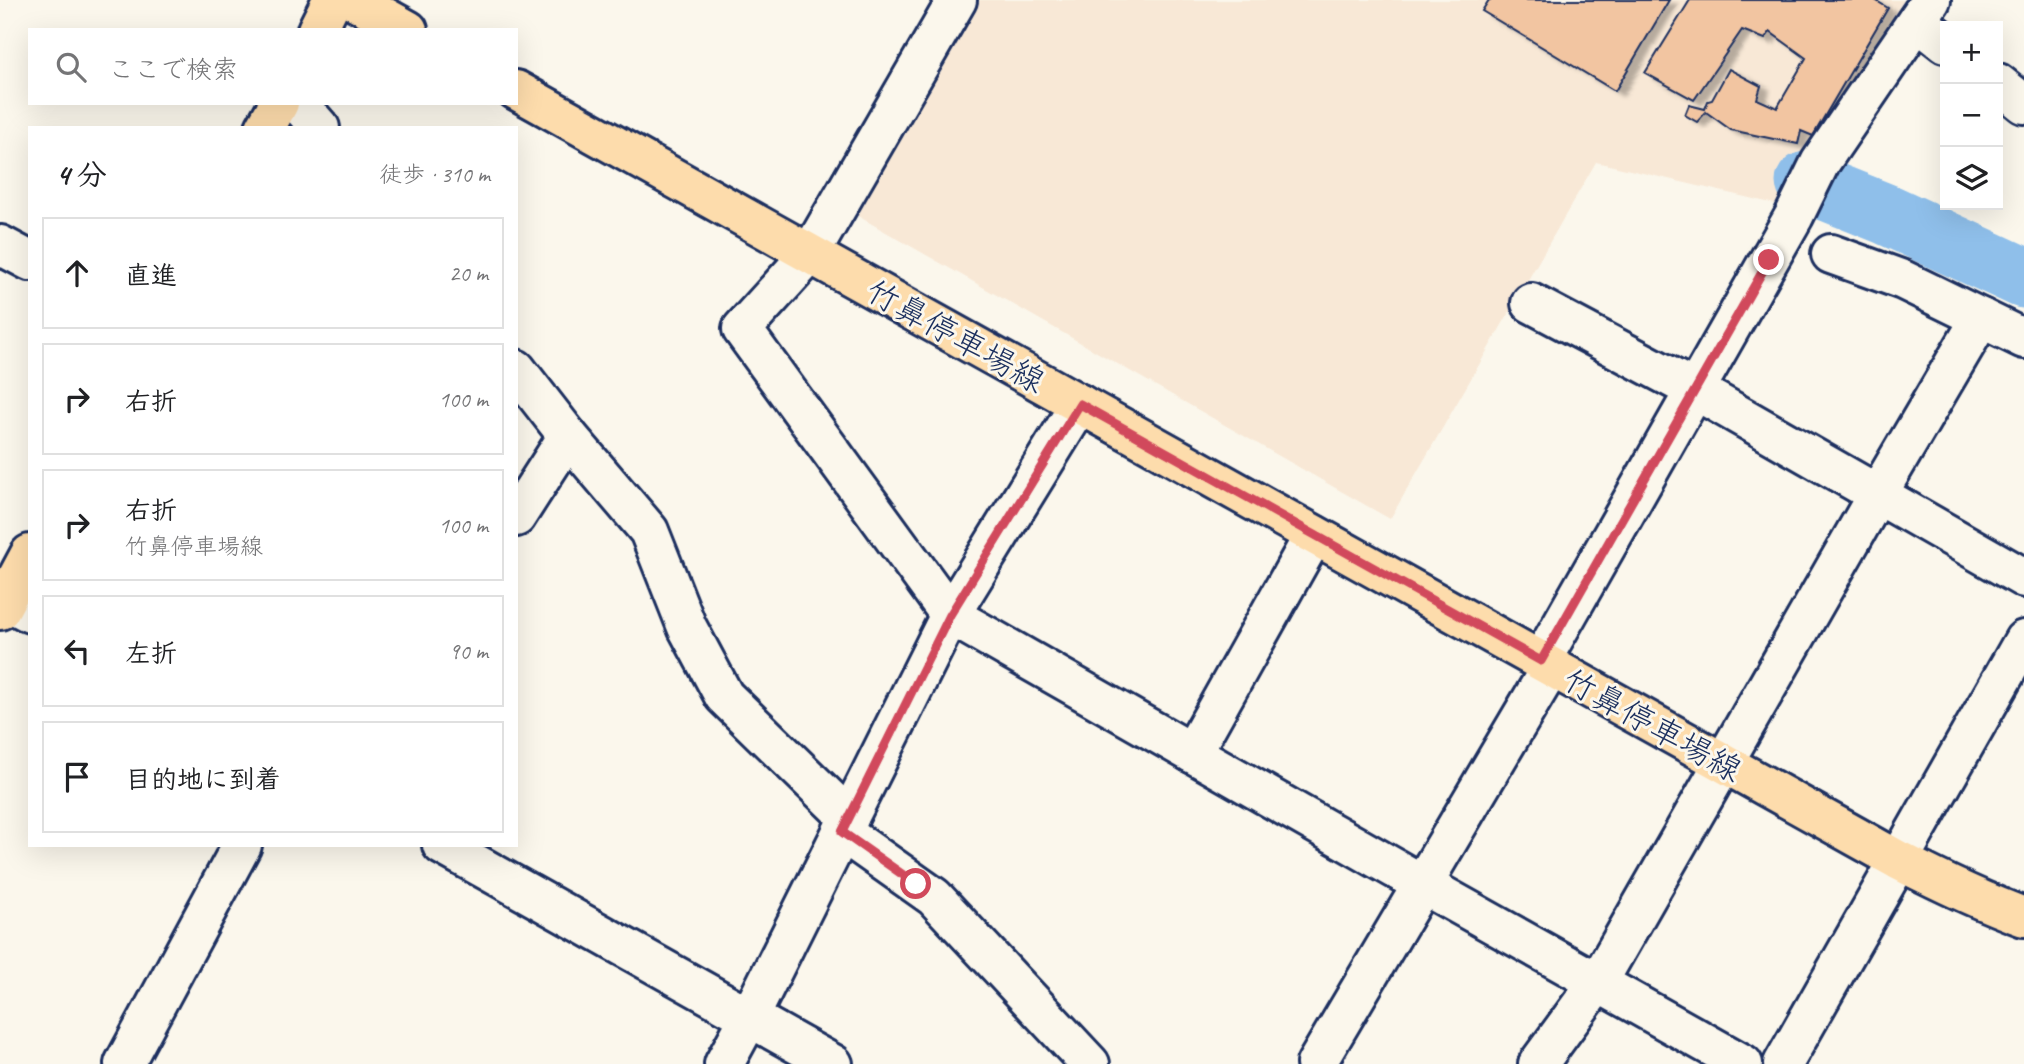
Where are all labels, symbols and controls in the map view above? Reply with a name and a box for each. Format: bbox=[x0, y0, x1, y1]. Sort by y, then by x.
map controls bbox=[1940, 21, 2003, 210]
button: + bbox=[1940, 21, 2003, 84]
search box bbox=[28, 28, 518, 105]
icon: search bbox=[52, 48, 90, 86]
text: ここで検索 bbox=[108, 53, 238, 86]
button: − bbox=[1940, 84, 2003, 147]
button: layers bbox=[1940, 147, 2003, 210]
text: 4 分 bbox=[56, 156, 107, 194]
text: 徒歩 · 310 m bbox=[379, 160, 490, 189]
route end bbox=[1753, 244, 1784, 275]
icon: ahead bbox=[58, 254, 96, 292]
text: 直進 bbox=[125, 259, 177, 292]
text: 20 m bbox=[449, 259, 488, 288]
street label: 竹鼻停車場線 bbox=[859, 270, 1052, 402]
icon: right bbox=[58, 380, 96, 418]
text: 右折 bbox=[125, 385, 177, 418]
text: 100 m bbox=[439, 385, 488, 414]
text: 右折 bbox=[125, 494, 177, 527]
icon: right bbox=[58, 506, 96, 544]
text: 100 m bbox=[439, 511, 488, 540]
text: 竹鼻停車場線 bbox=[125, 532, 263, 561]
icon: left bbox=[58, 632, 96, 670]
text: 左折 bbox=[125, 637, 177, 670]
text: 90 m bbox=[449, 637, 488, 666]
street label: 竹鼻停車場線 bbox=[1556, 659, 1749, 791]
icon: arrive bbox=[58, 758, 96, 796]
text: 目的地に到着 bbox=[125, 763, 281, 796]
route start bbox=[900, 868, 931, 899]

